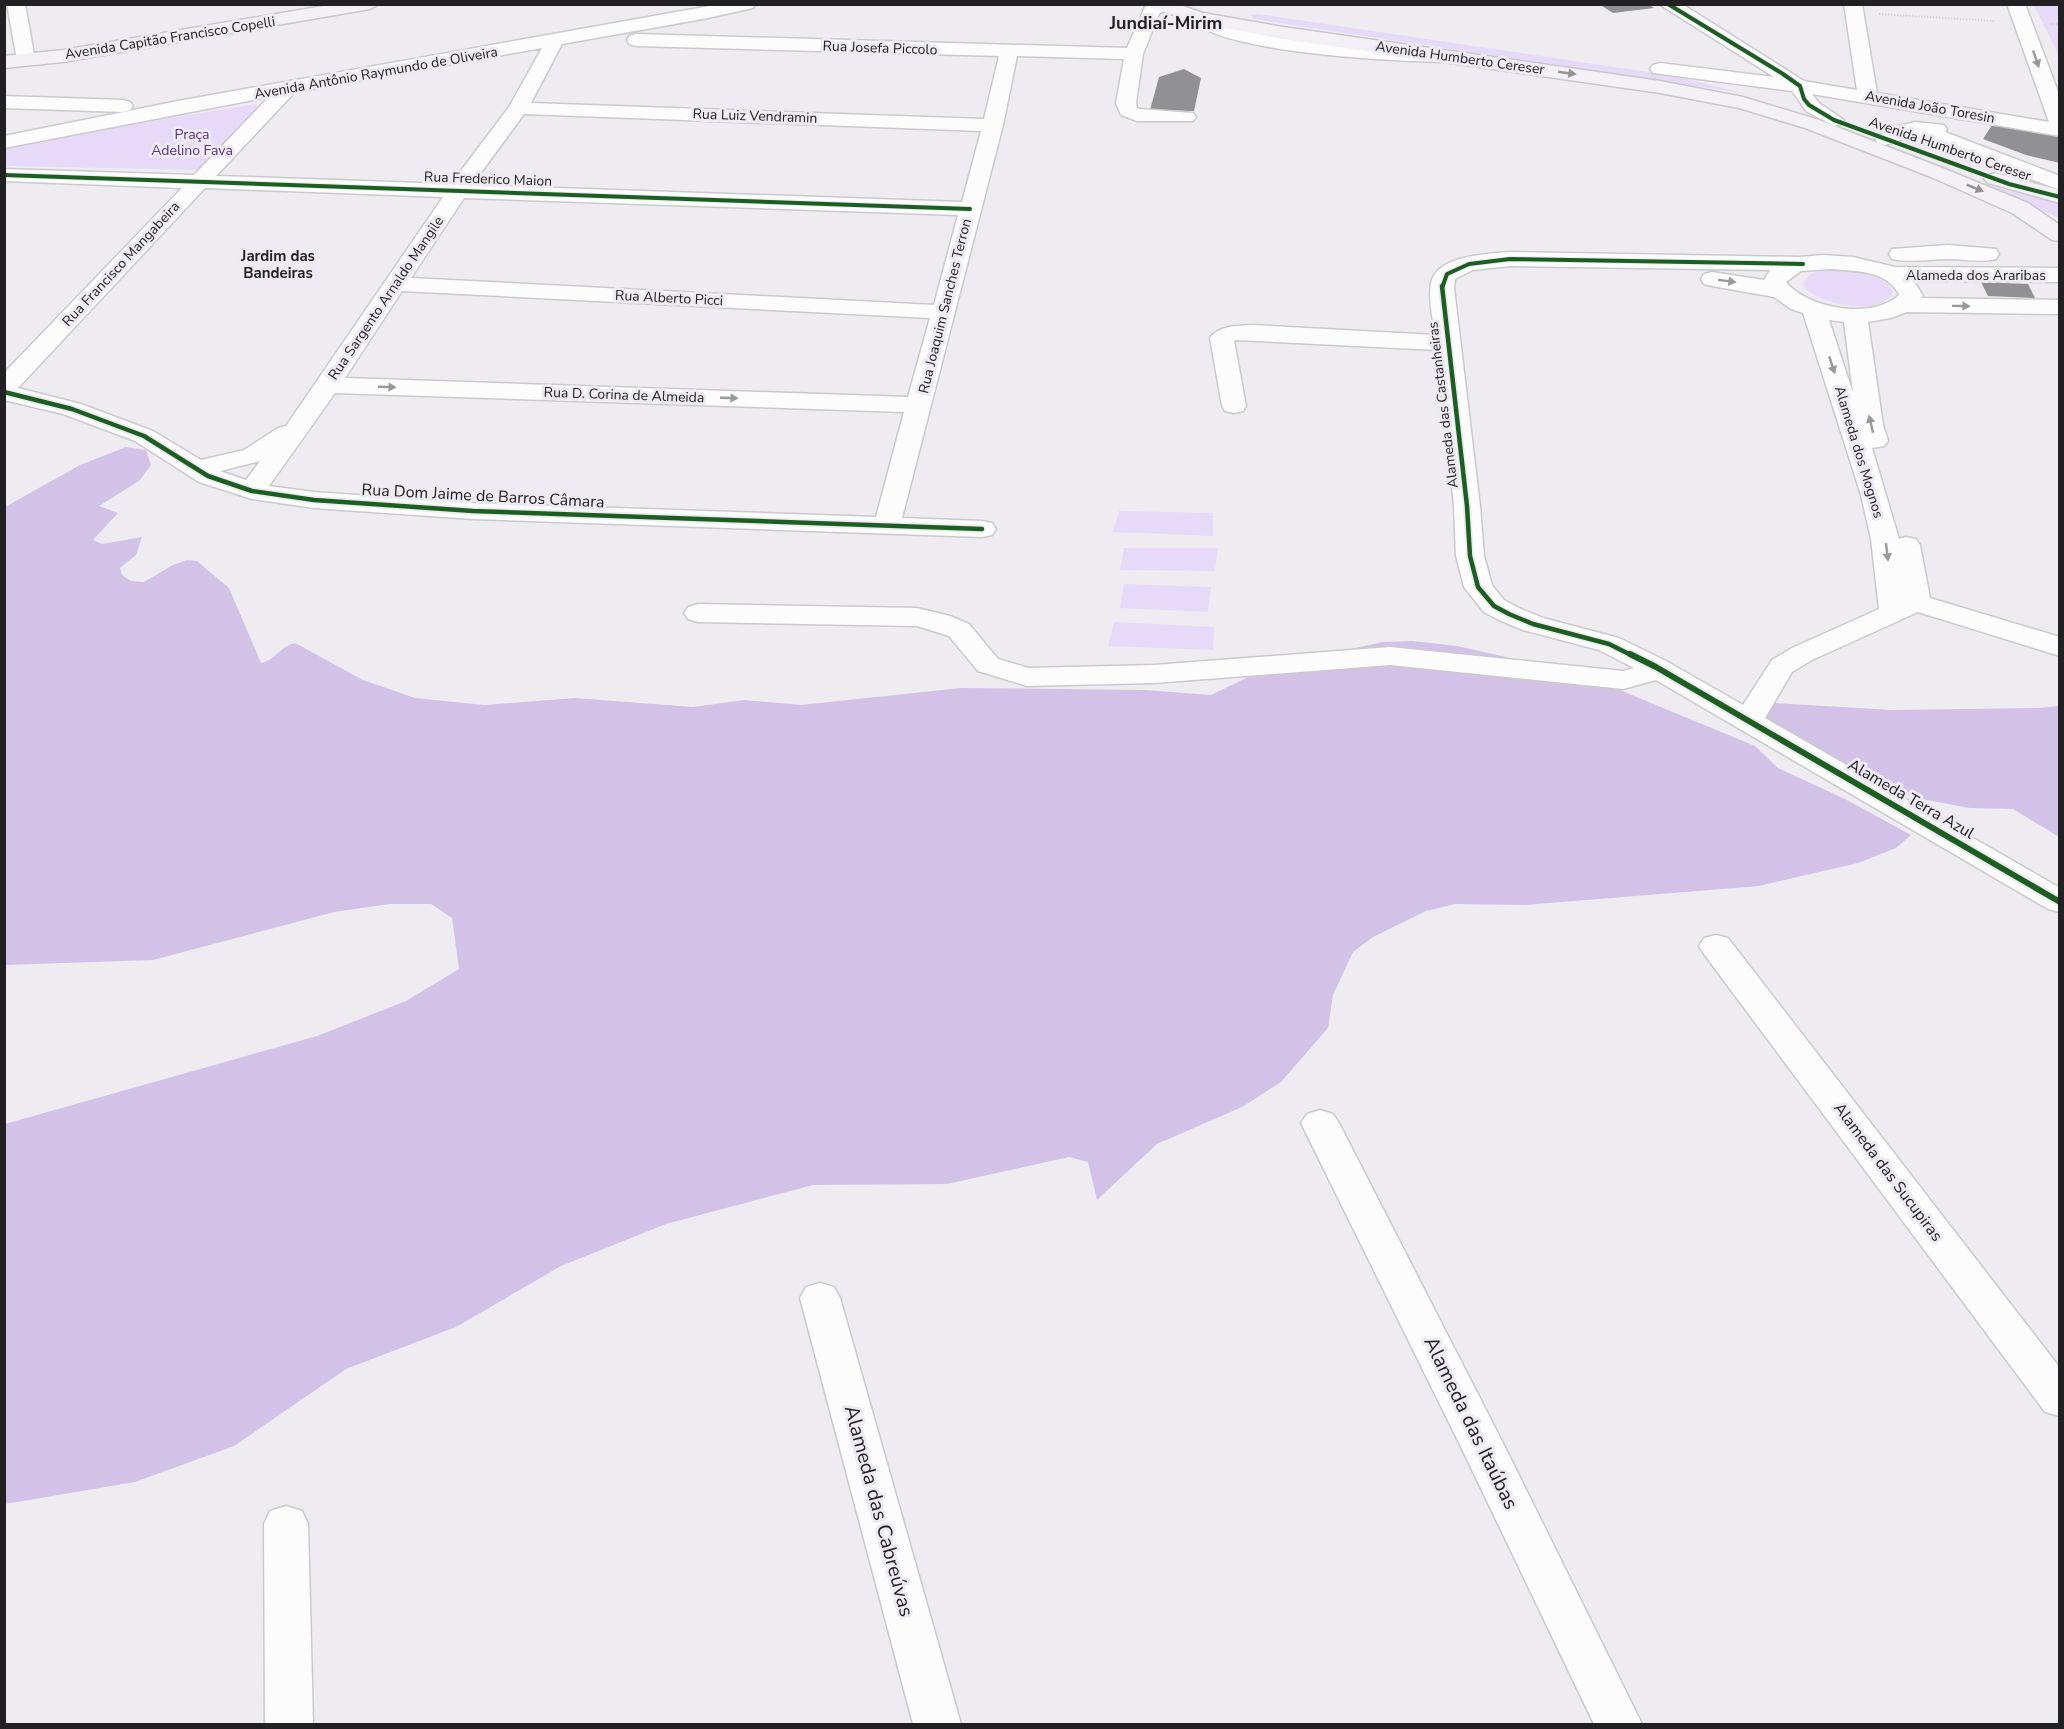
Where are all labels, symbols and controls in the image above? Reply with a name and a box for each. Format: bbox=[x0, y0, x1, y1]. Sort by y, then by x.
district label: Jundiaí-Mirim bbox=[1109, 11, 1222, 35]
street label: Avenida Capitão Francisco Copelli bbox=[64, 12, 276, 64]
street label: Rua Josefa Piccolo bbox=[822, 37, 938, 60]
street label: Avenida Humberto Cereser bbox=[1374, 37, 1546, 79]
street label: Avenida Antônio Raymundo de Oliveira bbox=[253, 42, 499, 104]
one-way arrow bbox=[2032, 50, 2042, 68]
one-way arrow bbox=[1557, 69, 1576, 78]
street label: Avenida João Toresin bbox=[1864, 86, 1996, 128]
street label: Rua Luiz Vendramin bbox=[692, 104, 818, 128]
street label: Avenida Humberto Cereser bbox=[1866, 112, 2034, 186]
park label: Praça Adelino Fava bbox=[151, 125, 233, 160]
street label: Rua Frederico Maion bbox=[424, 167, 552, 191]
one-way arrow bbox=[1966, 183, 1984, 193]
street label: Rua Francisco Mangabeira bbox=[58, 197, 184, 331]
street label: Rua Sargento Arnaldo Mangile bbox=[324, 212, 448, 384]
street label: Rua Joaquim Sanches Terron bbox=[914, 217, 976, 395]
district label: Jardim das Bandeiras bbox=[240, 246, 315, 283]
street label: Alameda dos Araribas bbox=[1906, 266, 2046, 285]
one-way arrow bbox=[1717, 276, 1736, 286]
street label: Rua Alberto Picci bbox=[615, 286, 723, 310]
one-way arrow bbox=[1952, 301, 1971, 311]
street label: Alameda das Castanheiras bbox=[1423, 320, 1463, 489]
one-way arrow bbox=[1827, 356, 1837, 374]
one-way arrow bbox=[377, 382, 396, 391]
street label: Rua D. Corina de Almeida bbox=[543, 383, 705, 407]
street label: Alameda dos Mognos bbox=[1830, 384, 1888, 521]
one-way arrow bbox=[719, 394, 738, 403]
one-way arrow bbox=[1865, 414, 1875, 433]
street label: Rua Dom Jaime de Barros Câmara bbox=[361, 479, 605, 513]
one-way arrow bbox=[1882, 542, 1892, 561]
street label: Alameda Terra Azul bbox=[1844, 754, 1979, 844]
street label: Alameda das Sucupiras bbox=[1828, 1098, 1948, 1246]
street label: Alameda das Itaúbas bbox=[1417, 1332, 1525, 1514]
street label: Alameda das Cabreúvas bbox=[838, 1402, 920, 1620]

